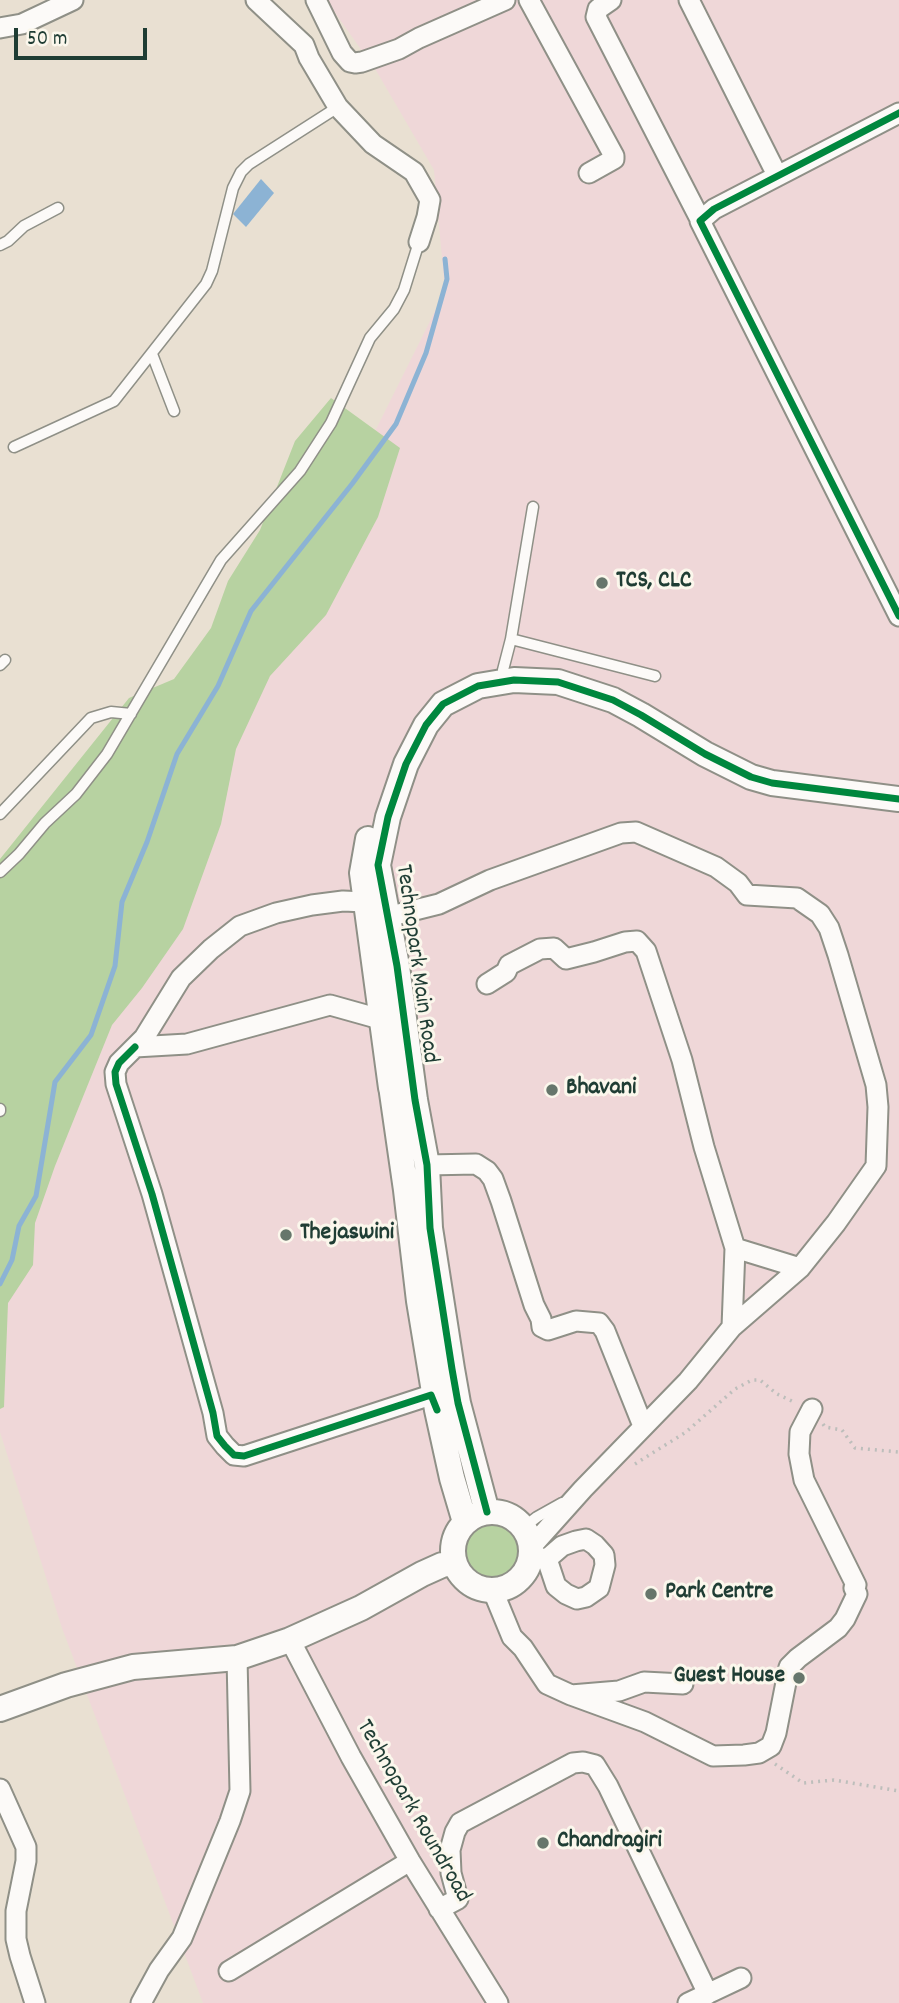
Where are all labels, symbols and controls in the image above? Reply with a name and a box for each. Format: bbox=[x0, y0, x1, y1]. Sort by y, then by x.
scale bar bbox=[18, 14, 150, 58]
text: 50 m bbox=[27, 25, 67, 55]
place label: TCS, CLC bbox=[616, 569, 692, 597]
marker: TCS, CLC bbox=[594, 575, 610, 591]
street label: Technopark Main Road bbox=[387, 863, 443, 1065]
place label: Bhavani bbox=[566, 1076, 636, 1104]
marker: Bhavani bbox=[544, 1082, 560, 1098]
place label: Thejaswini bbox=[300, 1221, 394, 1249]
marker: Thejaswini bbox=[278, 1227, 294, 1243]
place label: Park Centre bbox=[665, 1580, 773, 1608]
marker: Park Centre bbox=[643, 1586, 659, 1602]
place label: Guest House bbox=[674, 1664, 785, 1692]
marker: Guest House bbox=[791, 1670, 807, 1686]
street label: Technopark Roundroad bbox=[348, 1715, 476, 1909]
place label: Chandragiri bbox=[557, 1829, 662, 1857]
marker: Chandragiri bbox=[535, 1835, 551, 1851]

